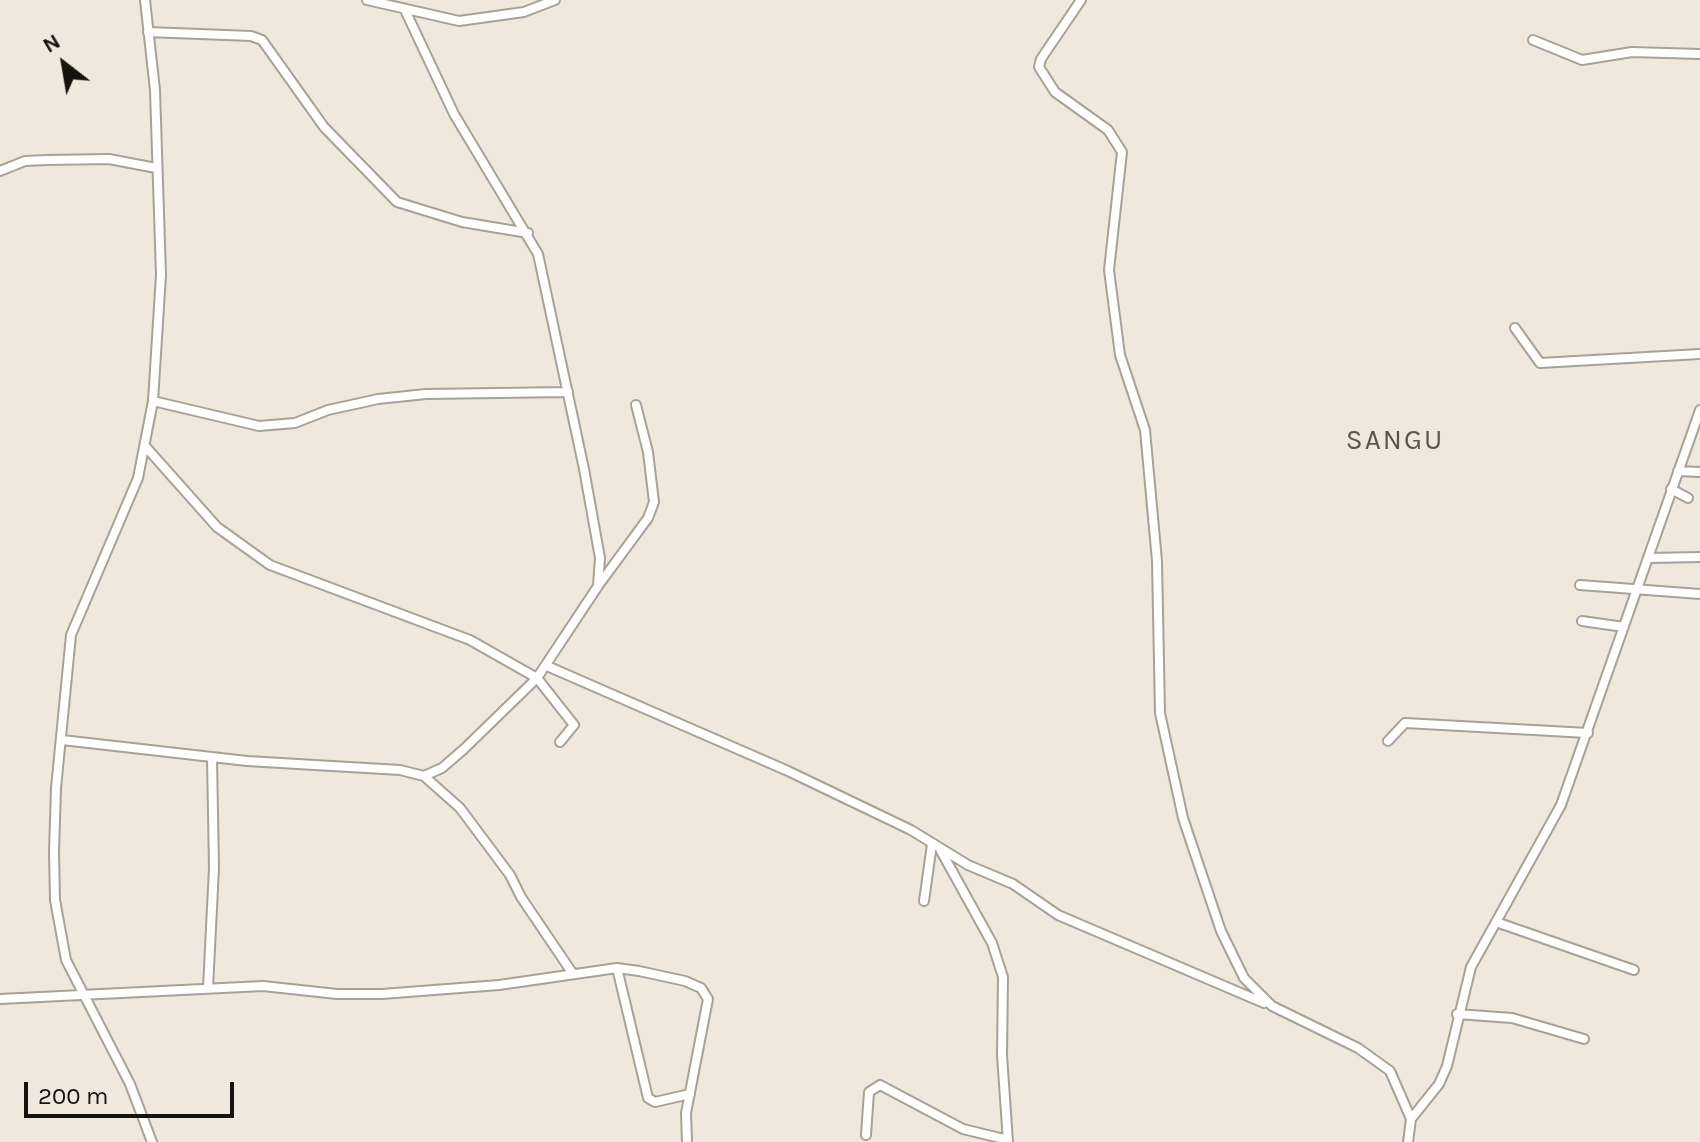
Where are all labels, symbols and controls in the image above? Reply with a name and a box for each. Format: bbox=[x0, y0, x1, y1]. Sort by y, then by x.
north arrow bbox=[24, 24, 104, 104]
text: N bbox=[38, 28, 65, 59]
district label: SANGU bbox=[1346, 424, 1444, 458]
scale bar bbox=[28, 1066, 238, 1116]
text: 200 m bbox=[38, 1082, 109, 1110]

